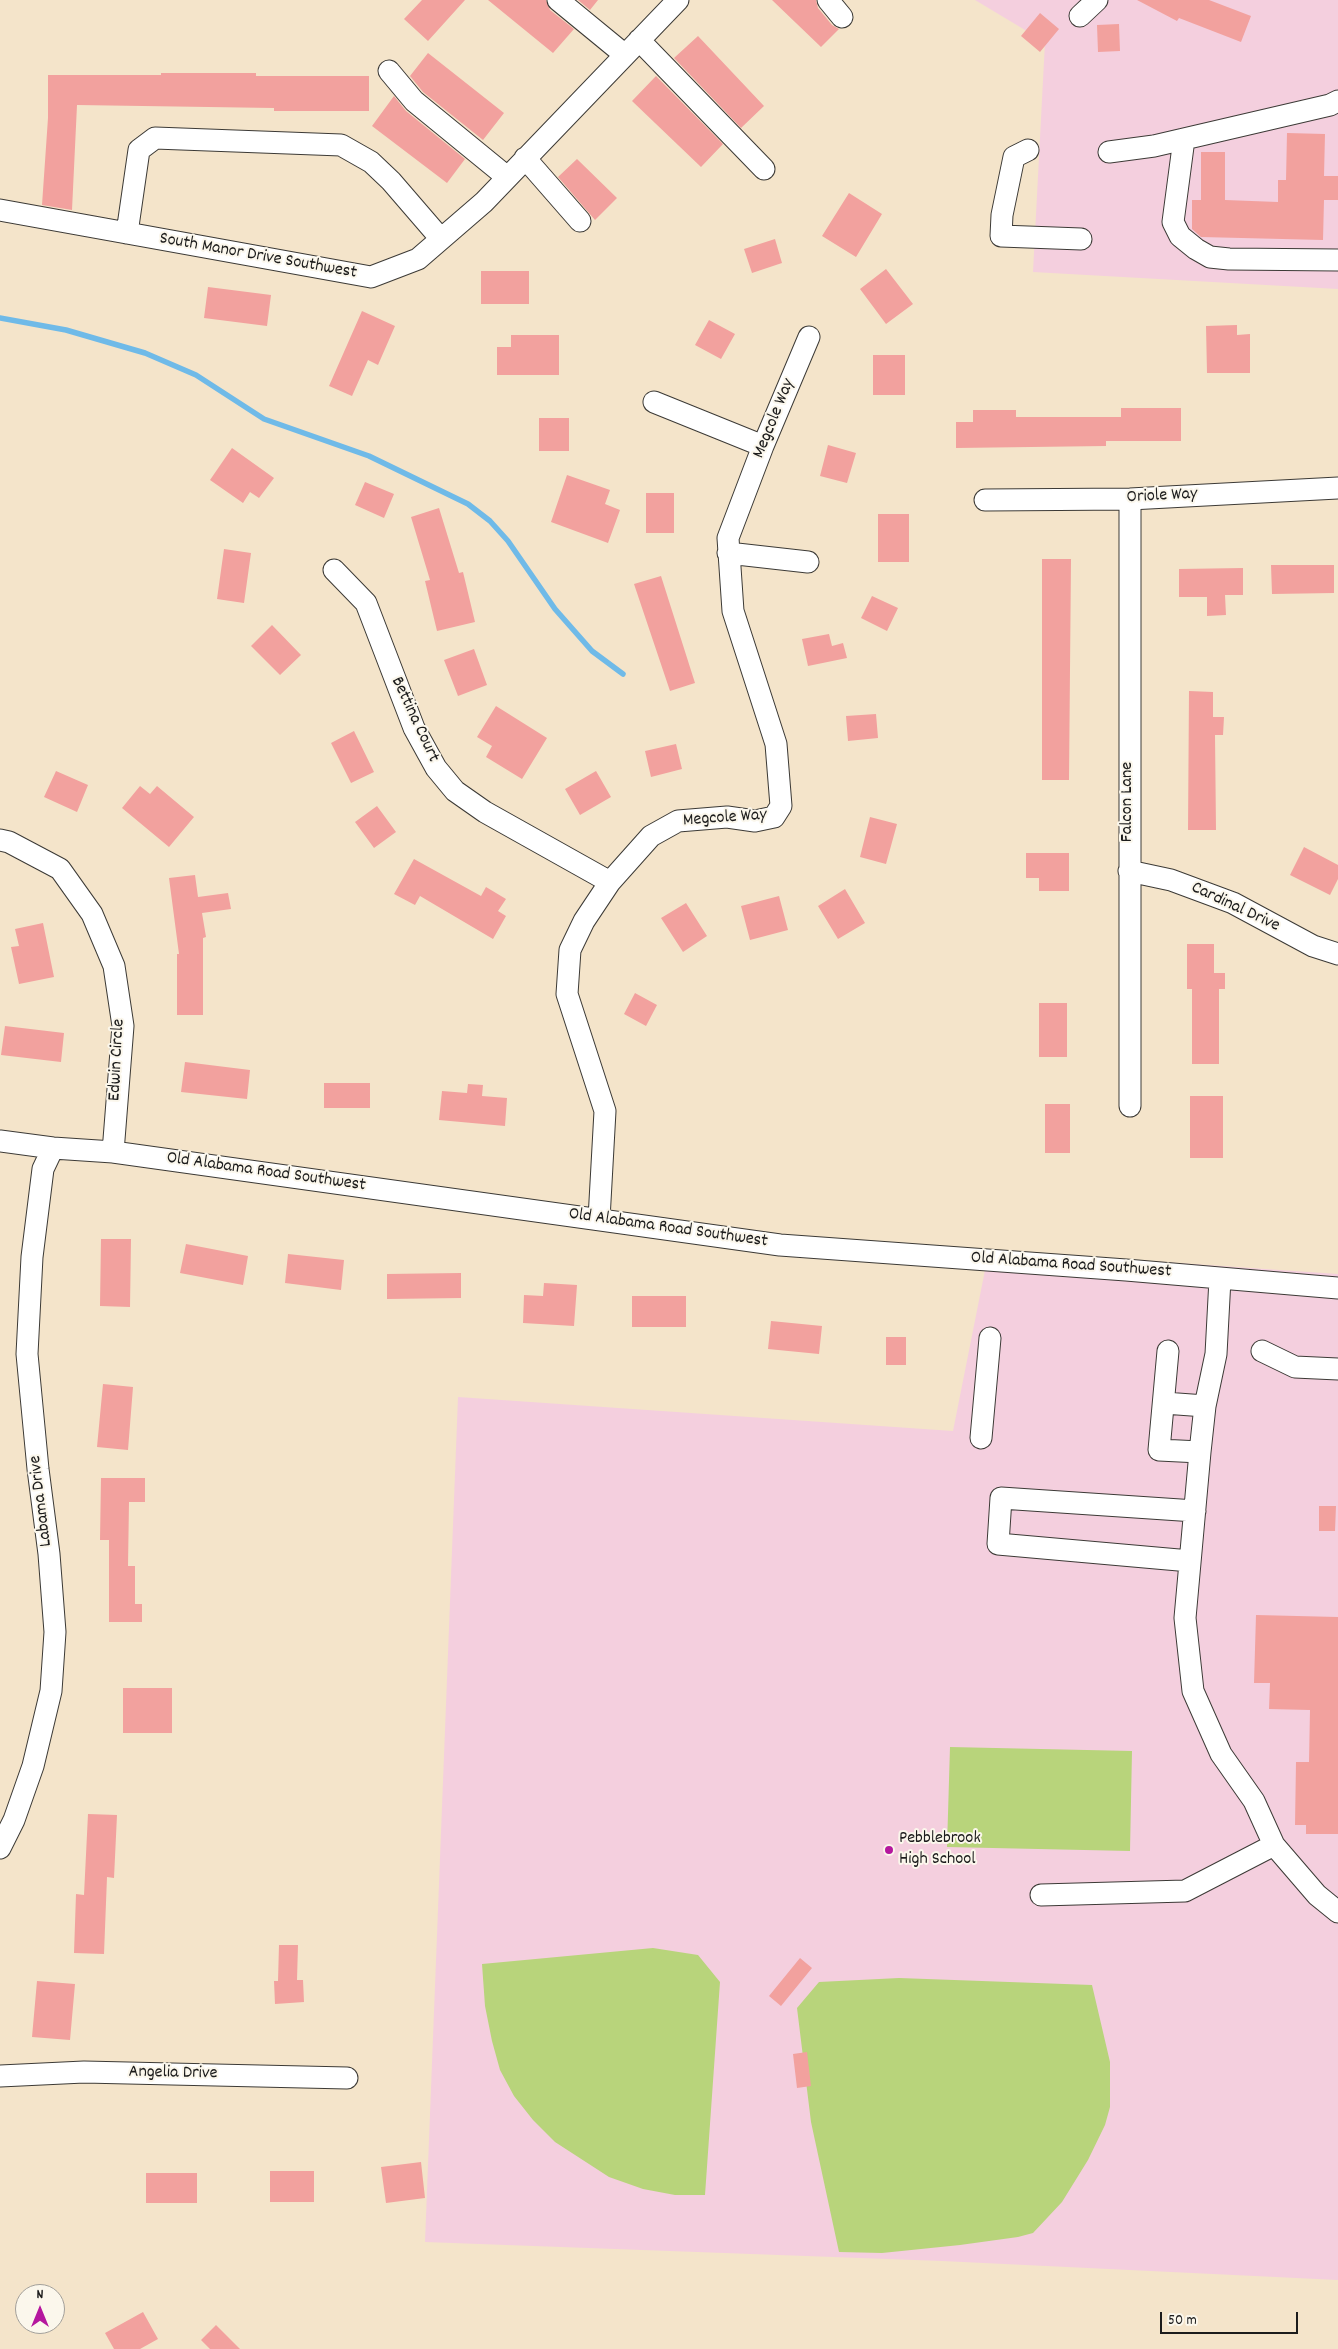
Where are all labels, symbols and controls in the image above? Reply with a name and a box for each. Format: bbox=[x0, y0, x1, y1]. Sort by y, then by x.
street label: South Manor Drive Southwest bbox=[158, 229, 358, 285]
street label: Megcole Way bbox=[749, 376, 801, 462]
street label: Oriole Way bbox=[1126, 484, 1198, 510]
street label: Bettina Court bbox=[385, 674, 443, 766]
street label: Falcon Lane bbox=[1118, 762, 1140, 842]
street label: Megcole Way bbox=[682, 805, 768, 833]
street label: Cardinal Drive bbox=[1187, 878, 1283, 938]
street label: Edwin Circle bbox=[105, 1018, 131, 1102]
street label: Old Alabama Road Southwest bbox=[165, 1148, 367, 1198]
street label: Old Alabama Road Southwest bbox=[567, 1204, 769, 1254]
street label: Old Alabama Road Southwest bbox=[970, 1248, 1172, 1284]
street label: Labama Drive bbox=[26, 1454, 58, 1548]
place label: Pebblebrook High School bbox=[899, 1829, 981, 1872]
marker: Pebblebrook High School bbox=[883, 1844, 895, 1856]
street label: Angelia Drive bbox=[128, 2062, 218, 2086]
north arrow bbox=[15, 2284, 65, 2334]
text: N bbox=[37, 2285, 43, 2305]
scale bar bbox=[1163, 2302, 1300, 2334]
text: 50 m bbox=[1168, 2310, 1197, 2332]

